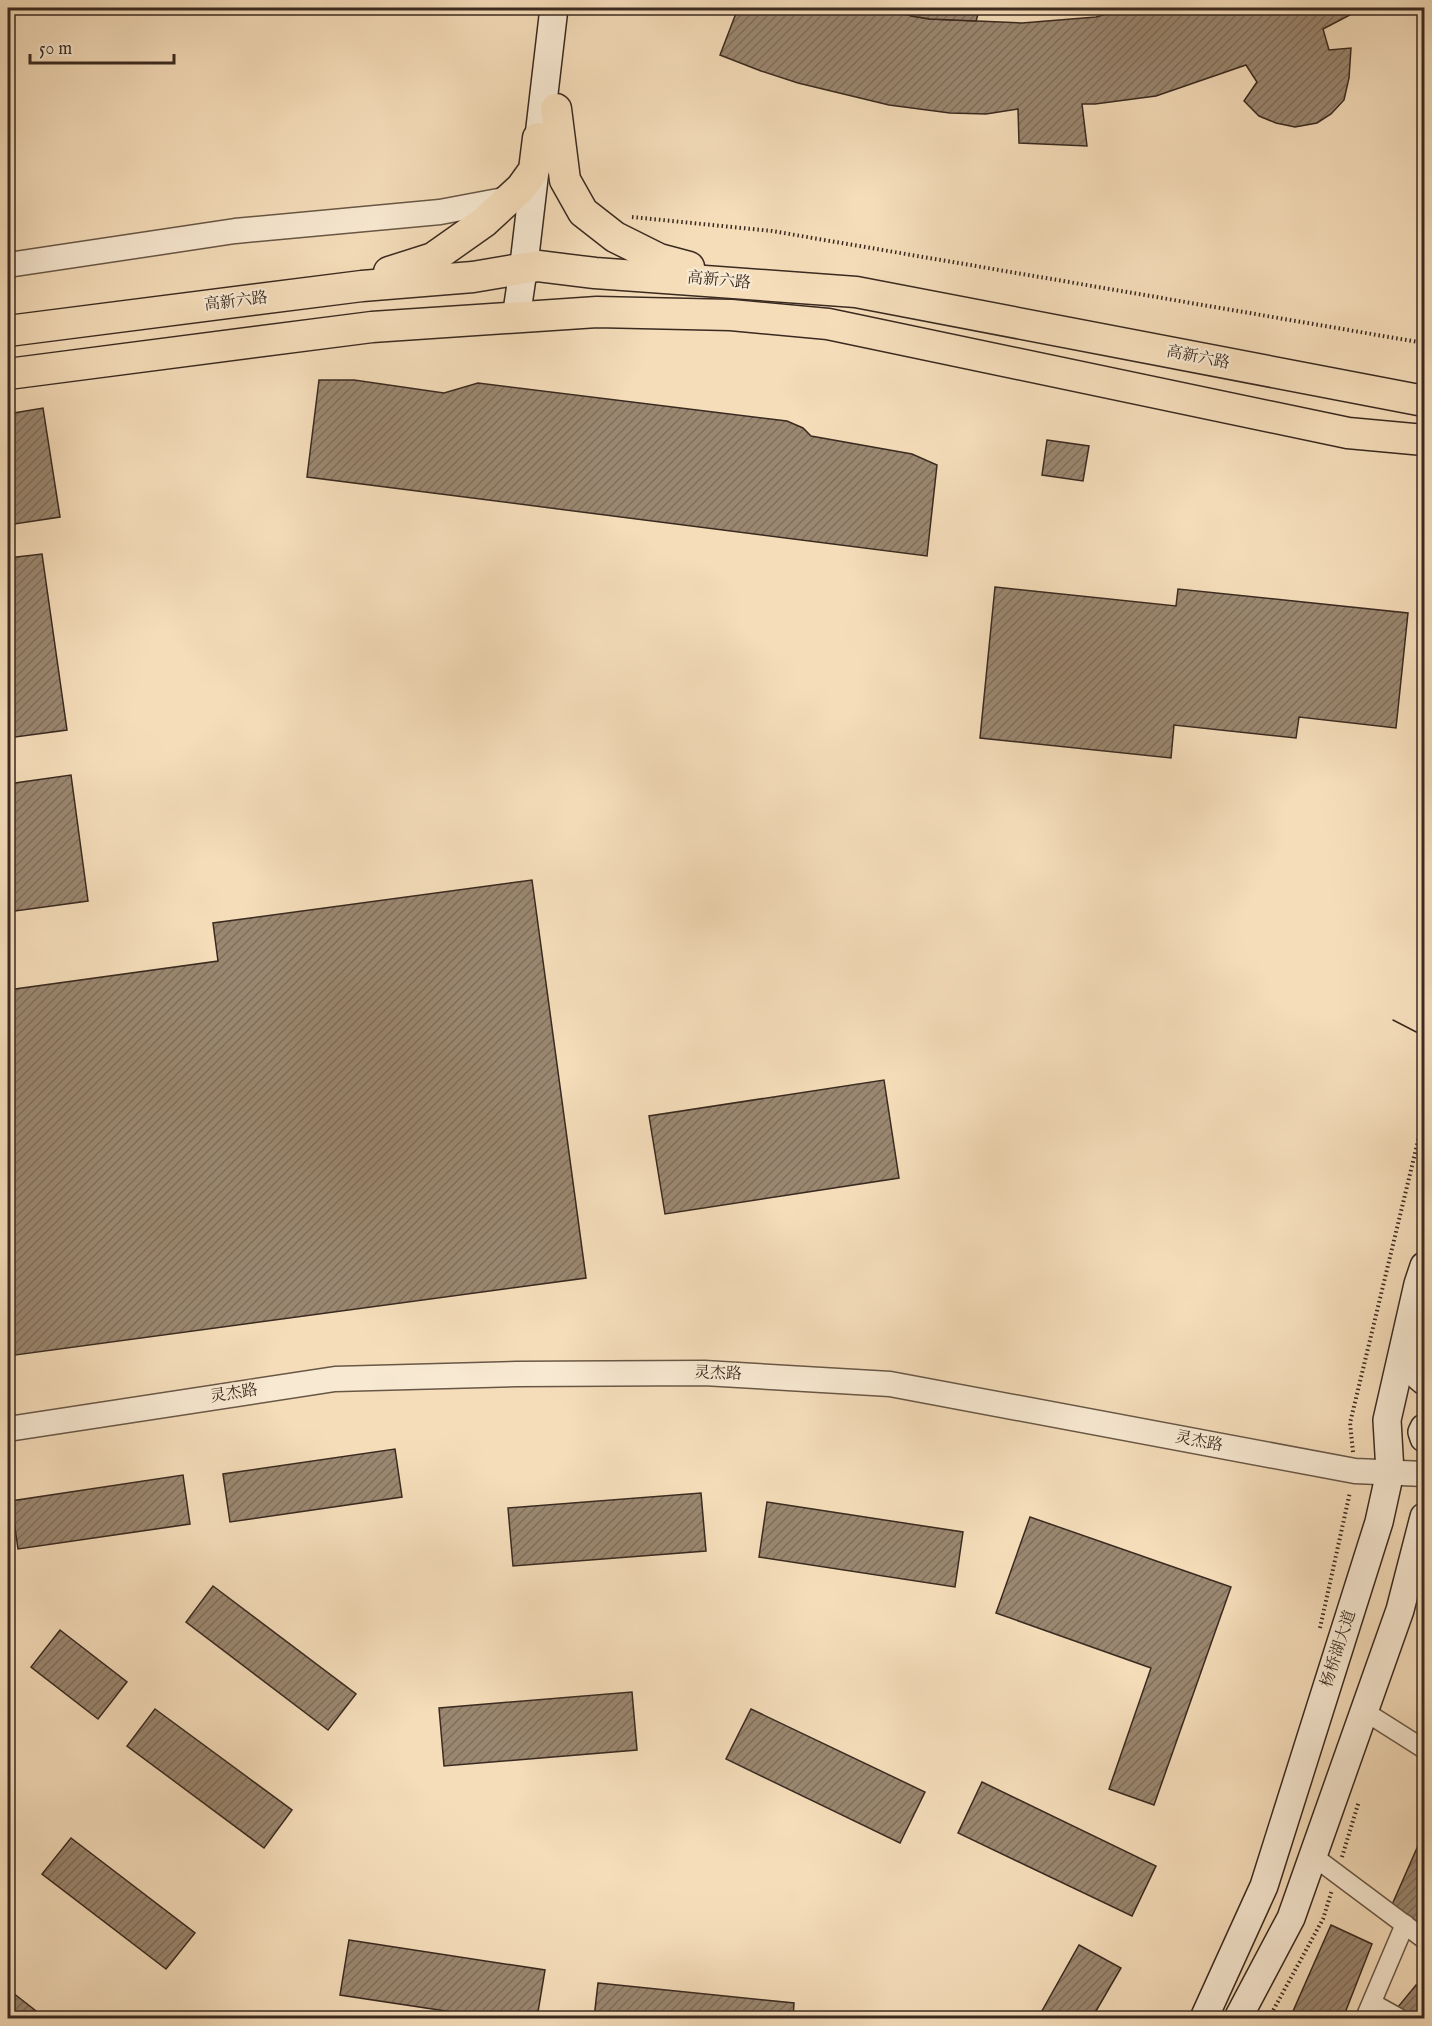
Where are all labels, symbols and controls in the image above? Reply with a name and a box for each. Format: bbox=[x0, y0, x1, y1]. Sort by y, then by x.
scale bar bbox=[30, 27, 174, 65]
text: 50 m bbox=[39, 38, 72, 61]
street label: 高新六路 bbox=[686, 268, 752, 294]
street label: 高新六路 bbox=[203, 288, 269, 316]
street label: 高新六路 bbox=[1165, 342, 1231, 374]
street label: 灵杰路 bbox=[694, 1363, 742, 1385]
street label: 灵杰路 bbox=[209, 1380, 259, 1408]
street label: 灵杰路 bbox=[1174, 1428, 1224, 1456]
street label: 杨桥湖大道 bbox=[1317, 1608, 1361, 1690]

